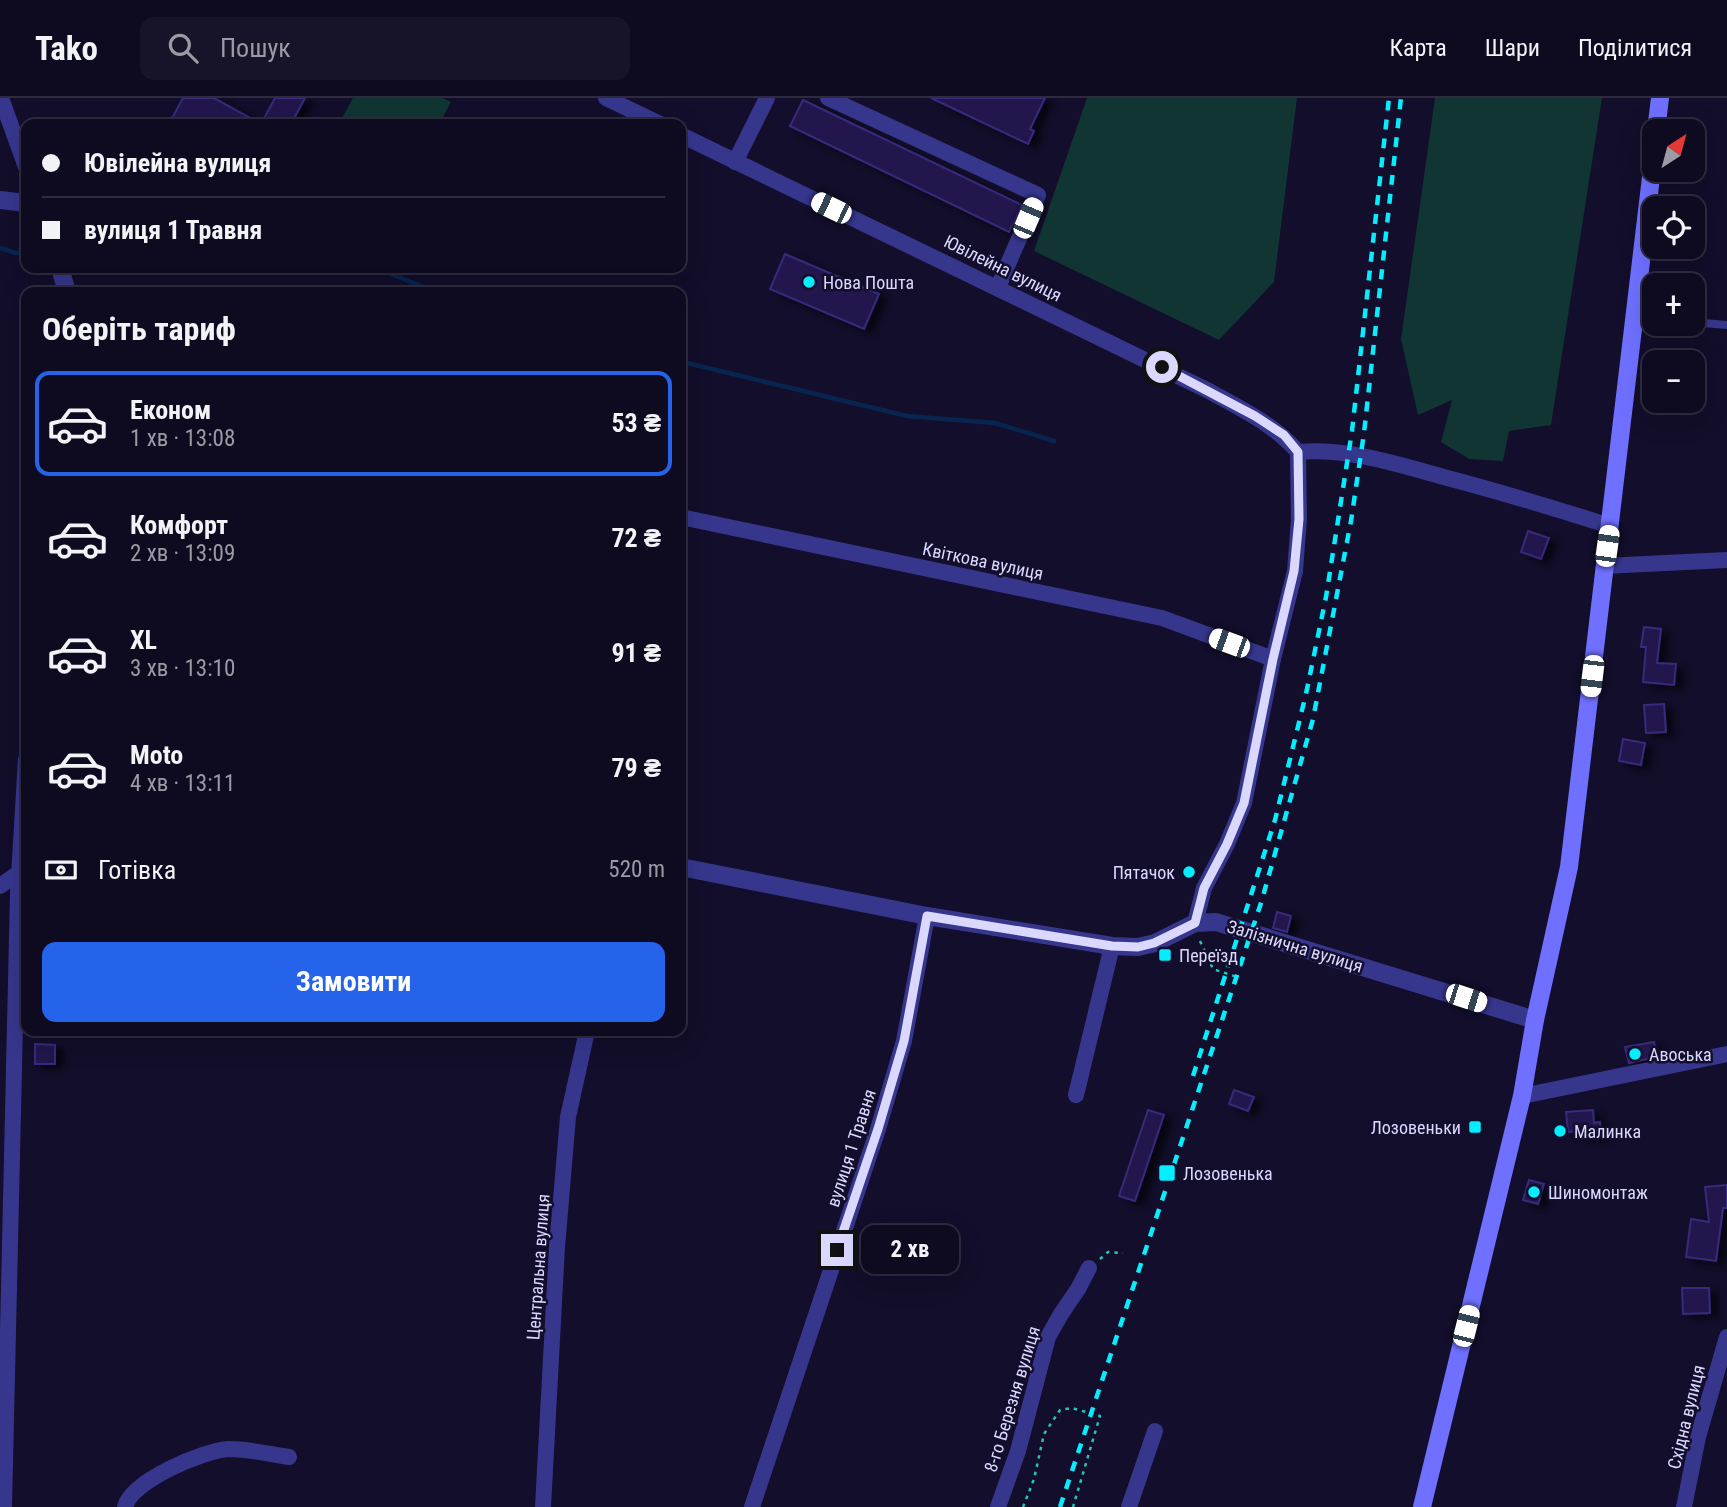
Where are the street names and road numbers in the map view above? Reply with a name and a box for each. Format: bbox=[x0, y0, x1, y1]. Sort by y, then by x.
street label: Ювілейна вулиця bbox=[941, 230, 1065, 306]
street label: Квіткова вулиця bbox=[921, 538, 1045, 584]
street label: Залізнична вулиця bbox=[1225, 915, 1365, 977]
street label: вулиця 1 Травня bbox=[822, 1087, 880, 1209]
street label: Центральна вулиця bbox=[522, 1193, 554, 1341]
street label: 8-го Березня вулиця bbox=[980, 1324, 1044, 1474]
street label: Східна вулиця bbox=[1663, 1363, 1709, 1471]

